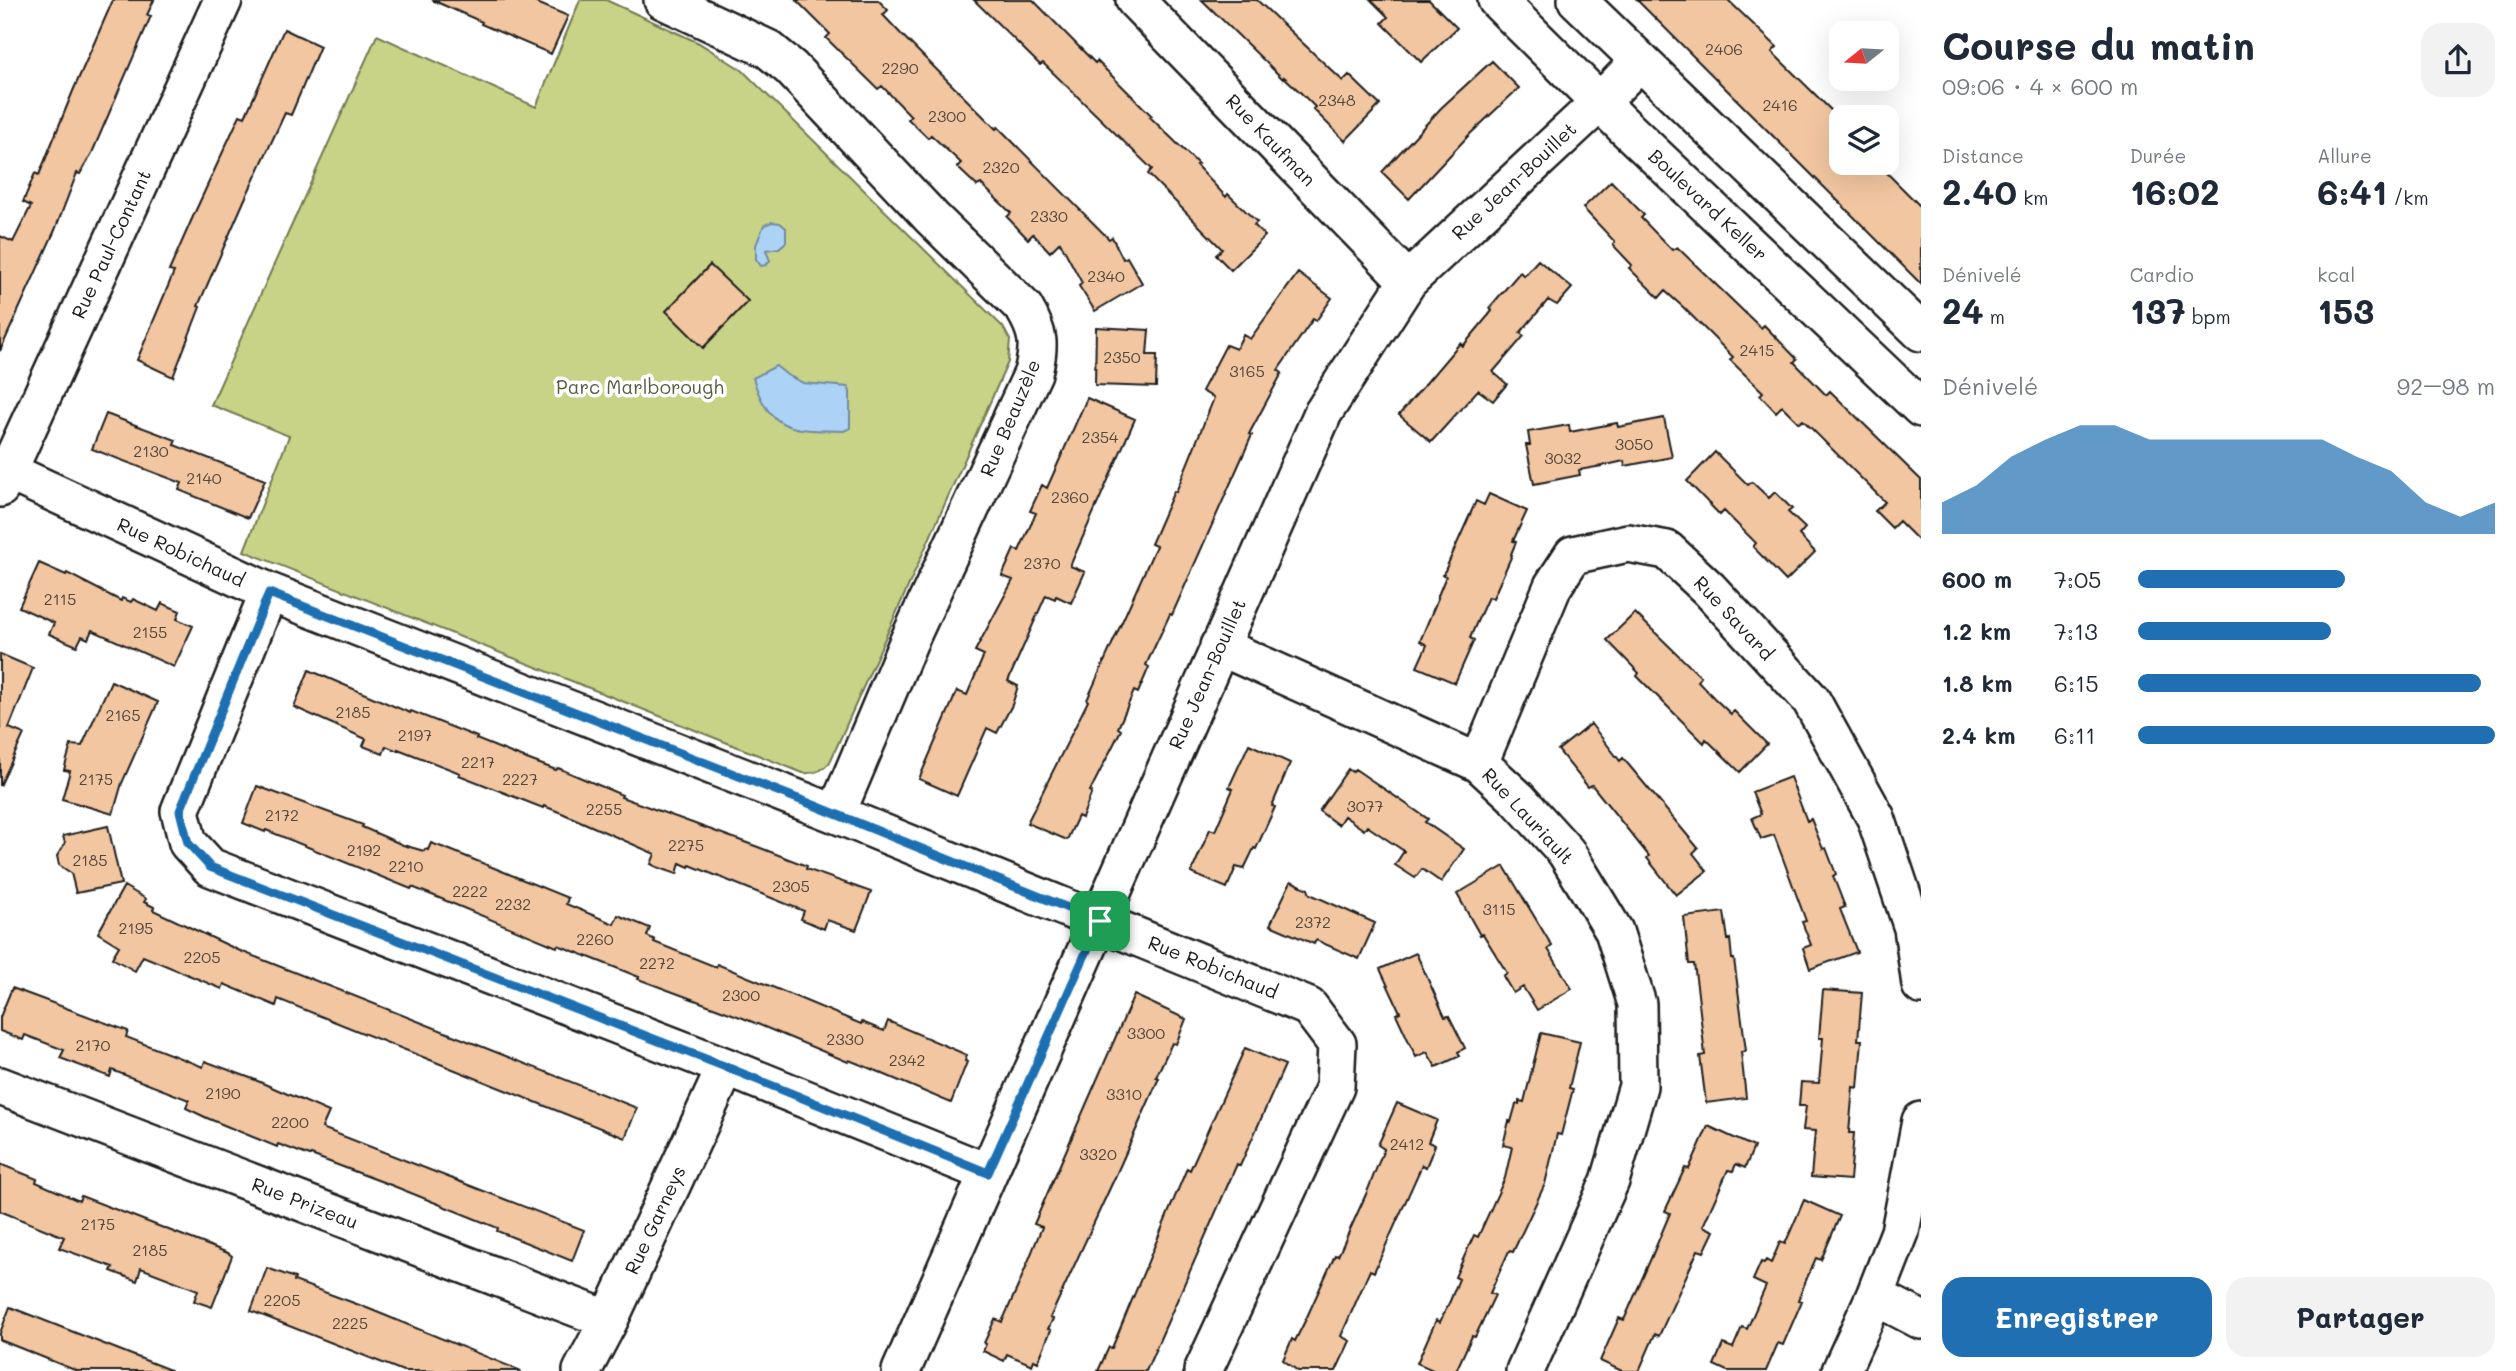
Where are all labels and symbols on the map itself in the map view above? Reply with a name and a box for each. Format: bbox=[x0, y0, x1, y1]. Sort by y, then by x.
north arrow bbox=[1829, 21, 1899, 91]
house number: 2406 bbox=[1705, 38, 1743, 59]
house number: 2290 bbox=[881, 57, 919, 78]
street label: Rue Kaufman bbox=[1221, 88, 1322, 191]
house number: 2348 bbox=[1318, 89, 1356, 110]
house number: 2416 bbox=[1762, 94, 1798, 115]
house number: 2300 bbox=[928, 105, 966, 126]
street label: Rue Jean-Bouillet bbox=[1446, 116, 1581, 245]
street label: Boulevard Keller bbox=[1644, 143, 1773, 266]
house number: 2320 bbox=[982, 156, 1020, 177]
street label: Rue Paul-Contant bbox=[65, 165, 156, 322]
house number: 2330 bbox=[1030, 205, 1068, 226]
house number: 2340 bbox=[1087, 265, 1125, 286]
house number: 2415 bbox=[1740, 339, 1774, 360]
house number: 2350 bbox=[1103, 346, 1141, 367]
street label: Rue Beauzèle bbox=[974, 355, 1045, 480]
house number: 3165 bbox=[1229, 360, 1265, 381]
park label: Parc Marlborough bbox=[556, 374, 724, 399]
house number: 2354 bbox=[1081, 426, 1119, 447]
house number: 3050 bbox=[1615, 433, 1653, 454]
house number: 2130 bbox=[133, 440, 169, 461]
house number: 3032 bbox=[1544, 447, 1582, 468]
house number: 2140 bbox=[186, 467, 222, 488]
house number: 2360 bbox=[1051, 486, 1089, 507]
street label: Rue Robichaud bbox=[113, 511, 249, 592]
house number: 2370 bbox=[1023, 552, 1061, 573]
street label: Rue Savard bbox=[1689, 570, 1780, 665]
house number: 2115 bbox=[44, 588, 76, 609]
street label: Rue Jean-Bouillet bbox=[1162, 595, 1251, 753]
house number: 2155 bbox=[133, 621, 167, 642]
house number: 2185 bbox=[335, 701, 371, 722]
house number: 2165 bbox=[105, 704, 141, 725]
house number: 2197 bbox=[398, 724, 432, 745]
house number: 2217 bbox=[461, 751, 495, 772]
street label: Rue Lauriault bbox=[1477, 762, 1580, 869]
house number: 2175 bbox=[79, 768, 113, 789]
house number: 2227 bbox=[502, 768, 538, 789]
house number: 3077 bbox=[1346, 795, 1384, 816]
house number: 2255 bbox=[586, 798, 622, 819]
house number: 2172 bbox=[265, 804, 299, 825]
house number: 2275 bbox=[668, 834, 704, 855]
house number: 2192 bbox=[347, 839, 381, 860]
house number: 2185 bbox=[72, 849, 108, 870]
house number: 2210 bbox=[389, 855, 424, 876]
house number: 2305 bbox=[772, 875, 810, 896]
house number: 2222 bbox=[452, 880, 488, 901]
pin bbox=[1070, 891, 1130, 951]
house number: 2232 bbox=[495, 893, 531, 914]
house number: 3115 bbox=[1482, 898, 1516, 919]
house number: 2372 bbox=[1295, 911, 1331, 932]
house number: 2195 bbox=[119, 917, 153, 938]
house number: 2260 bbox=[576, 928, 614, 949]
street label: Rue Robichaud bbox=[1145, 929, 1282, 1004]
house number: 2205 bbox=[183, 946, 221, 967]
house number: 2272 bbox=[639, 952, 675, 973]
house number: 2300 bbox=[722, 984, 760, 1005]
house number: 3300 bbox=[1127, 1022, 1165, 1043]
house number: 2330 bbox=[826, 1028, 864, 1049]
house number: 2170 bbox=[76, 1034, 111, 1055]
house number: 2342 bbox=[889, 1049, 925, 1070]
house number: 2190 bbox=[205, 1082, 241, 1103]
house number: 3310 bbox=[1106, 1083, 1142, 1104]
house number: 2200 bbox=[271, 1111, 309, 1132]
house number: 2412 bbox=[1390, 1133, 1424, 1154]
house number: 3320 bbox=[1079, 1143, 1117, 1164]
street label: Rue Garneys bbox=[618, 1161, 691, 1278]
street label: Rue Prizeau bbox=[248, 1171, 362, 1234]
house number: 2175 bbox=[81, 1213, 115, 1234]
house number: 2185 bbox=[132, 1239, 168, 1260]
house number: 2205 bbox=[263, 1289, 301, 1310]
house number: 2225 bbox=[332, 1312, 368, 1333]

